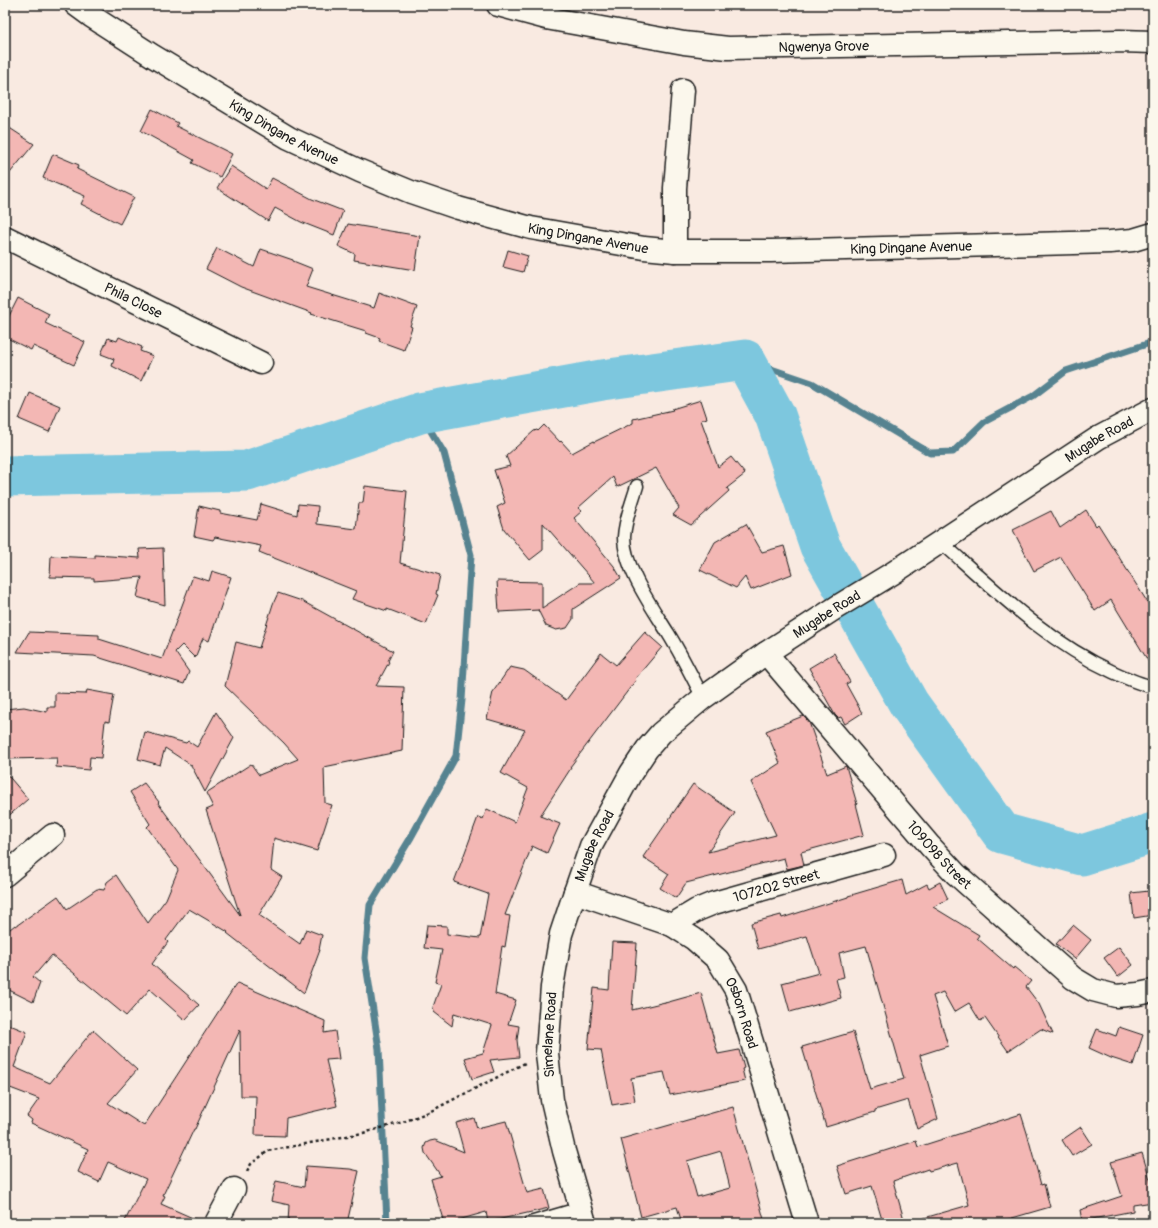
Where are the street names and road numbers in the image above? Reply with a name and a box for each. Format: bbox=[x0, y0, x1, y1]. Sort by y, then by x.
street label: Ngwenya Grove bbox=[778, 37, 869, 56]
street label: King Dingane Avenue bbox=[226, 96, 341, 169]
street label: King Dingane Avenue bbox=[526, 220, 649, 257]
street label: King Dingane Avenue bbox=[850, 238, 972, 258]
street label: Phila Close bbox=[101, 279, 165, 322]
street label: Mugabe Road bbox=[1062, 413, 1137, 466]
street label: Mugabe Road bbox=[790, 587, 864, 642]
street label: Mugabe Road bbox=[571, 807, 618, 884]
street label: 109098 Street bbox=[903, 817, 975, 893]
street label: 107202 Street bbox=[731, 866, 822, 906]
street label: Osborn Road bbox=[721, 974, 761, 1051]
street label: Simelane Road bbox=[539, 991, 561, 1078]

